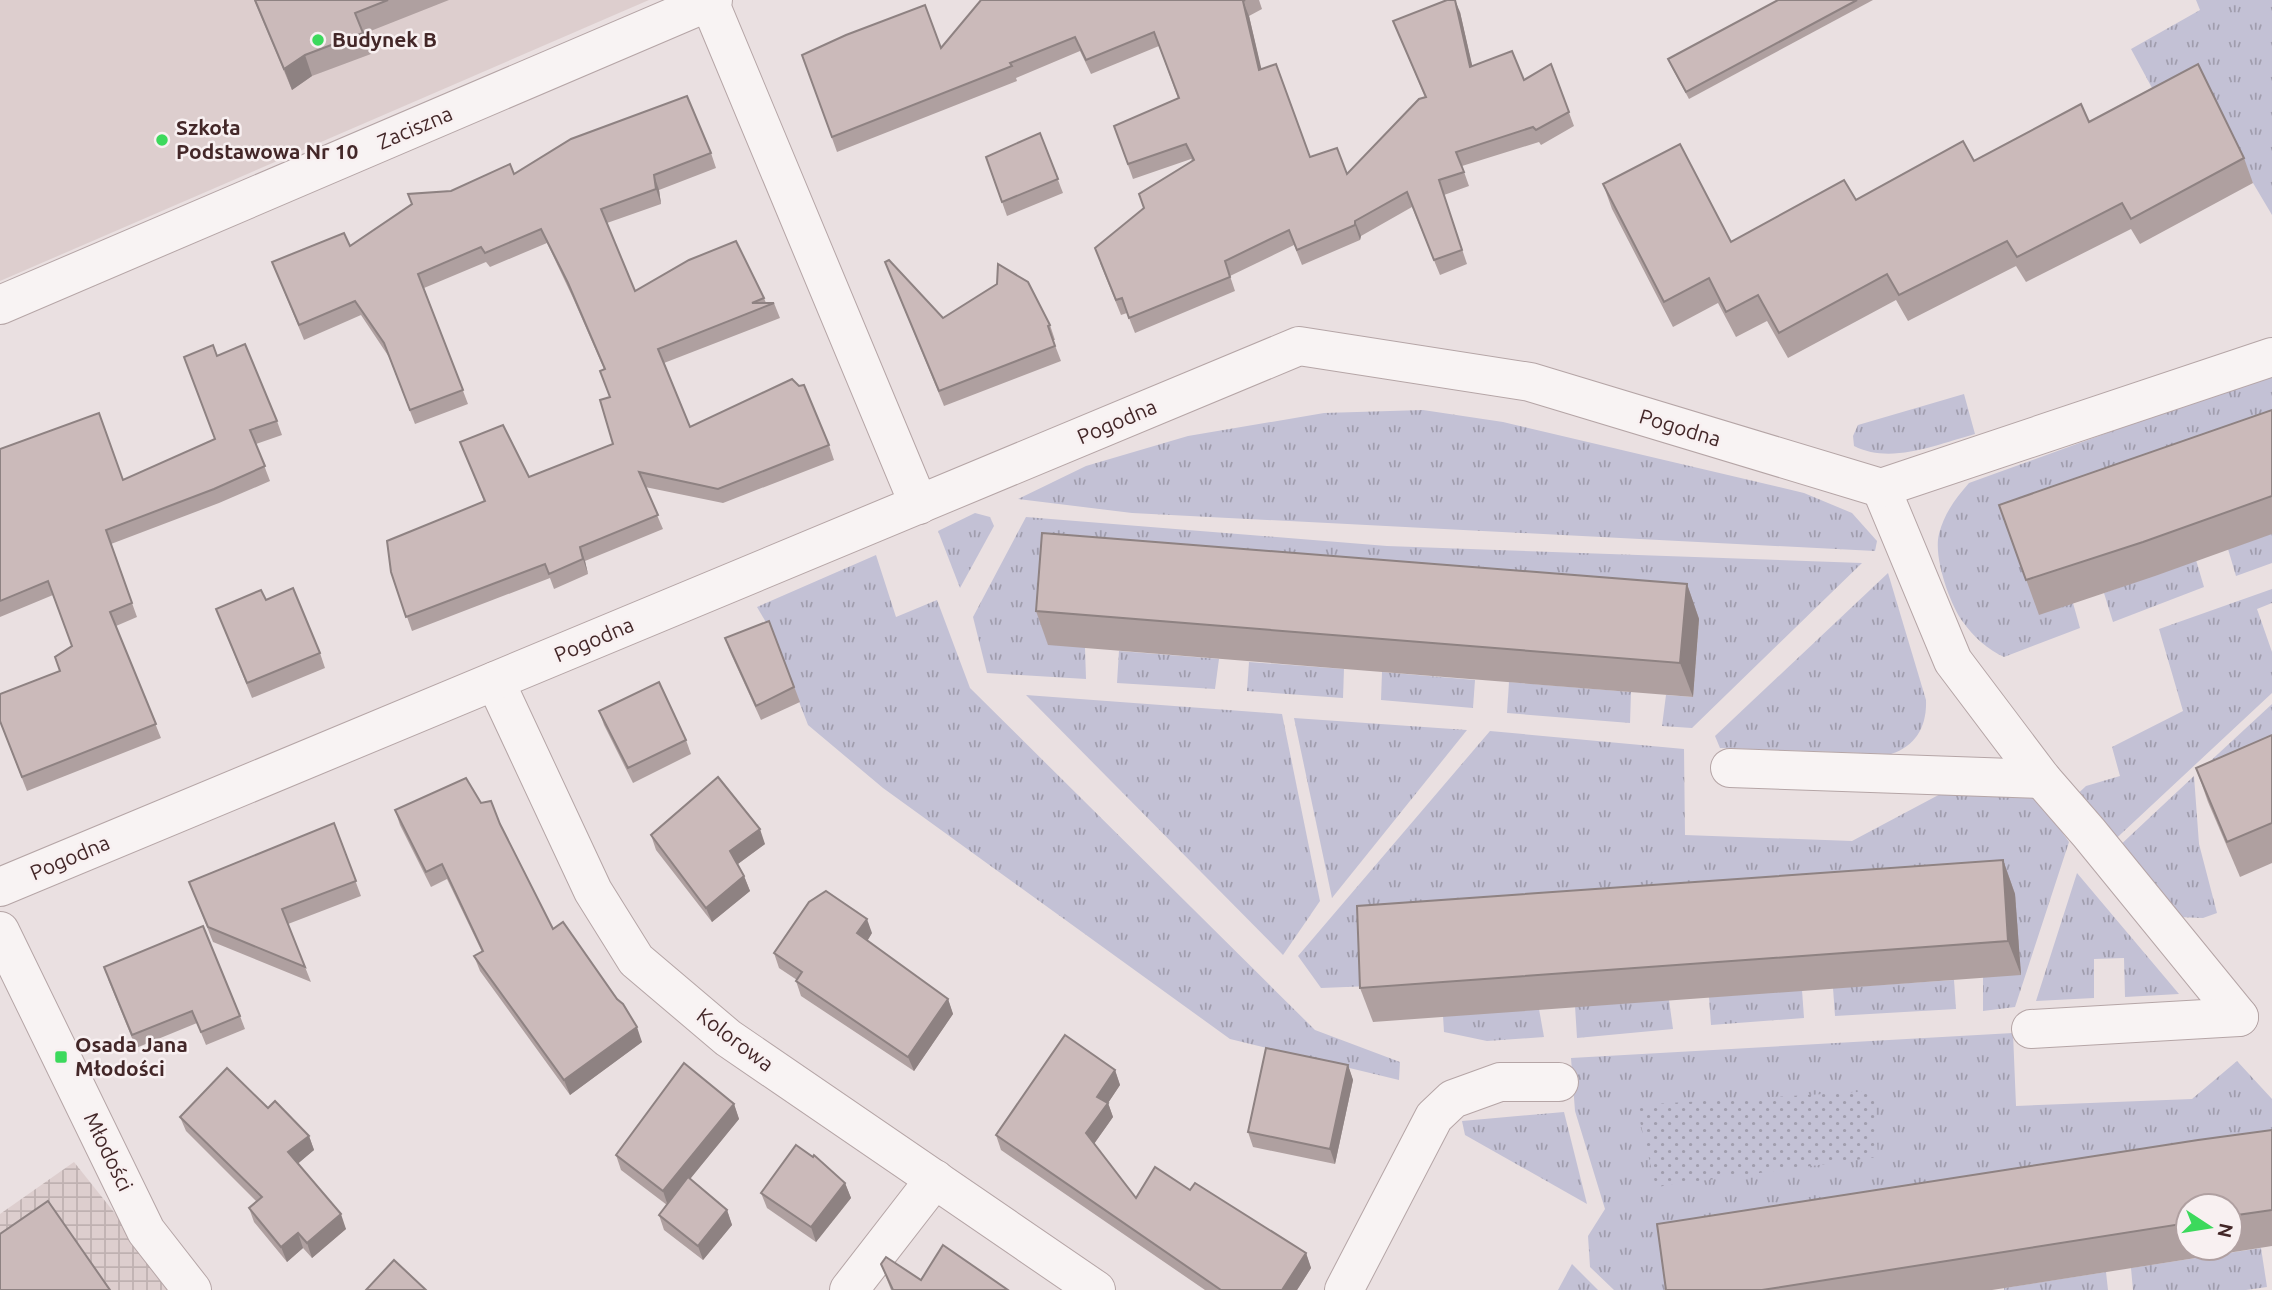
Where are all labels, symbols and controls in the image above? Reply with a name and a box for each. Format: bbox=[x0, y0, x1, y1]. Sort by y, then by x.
place label: Budynek B bbox=[332, 27, 437, 51]
marker: Budynek B bbox=[310, 32, 326, 48]
street label: Zaciszna bbox=[374, 101, 456, 154]
place label: Szkoła Podstawowa Nr 10 bbox=[176, 115, 359, 163]
marker: Szkoła Podstawowa Nr 10 bbox=[154, 132, 170, 148]
street label: Pogodna bbox=[1073, 394, 1160, 449]
street label: Pogodna bbox=[1637, 403, 1724, 451]
street label: Pogodna bbox=[550, 612, 637, 667]
street label: Pogodna bbox=[26, 830, 113, 885]
street label: Kolorowa bbox=[692, 1003, 779, 1076]
place label: Osada Jana Młodości bbox=[75, 1032, 188, 1080]
marker: Osada Jana Młodości bbox=[53, 1049, 69, 1065]
street label: Młodości bbox=[80, 1108, 138, 1195]
north arrow bbox=[2174, 1192, 2244, 1262]
text: N bbox=[2213, 1221, 2238, 1240]

